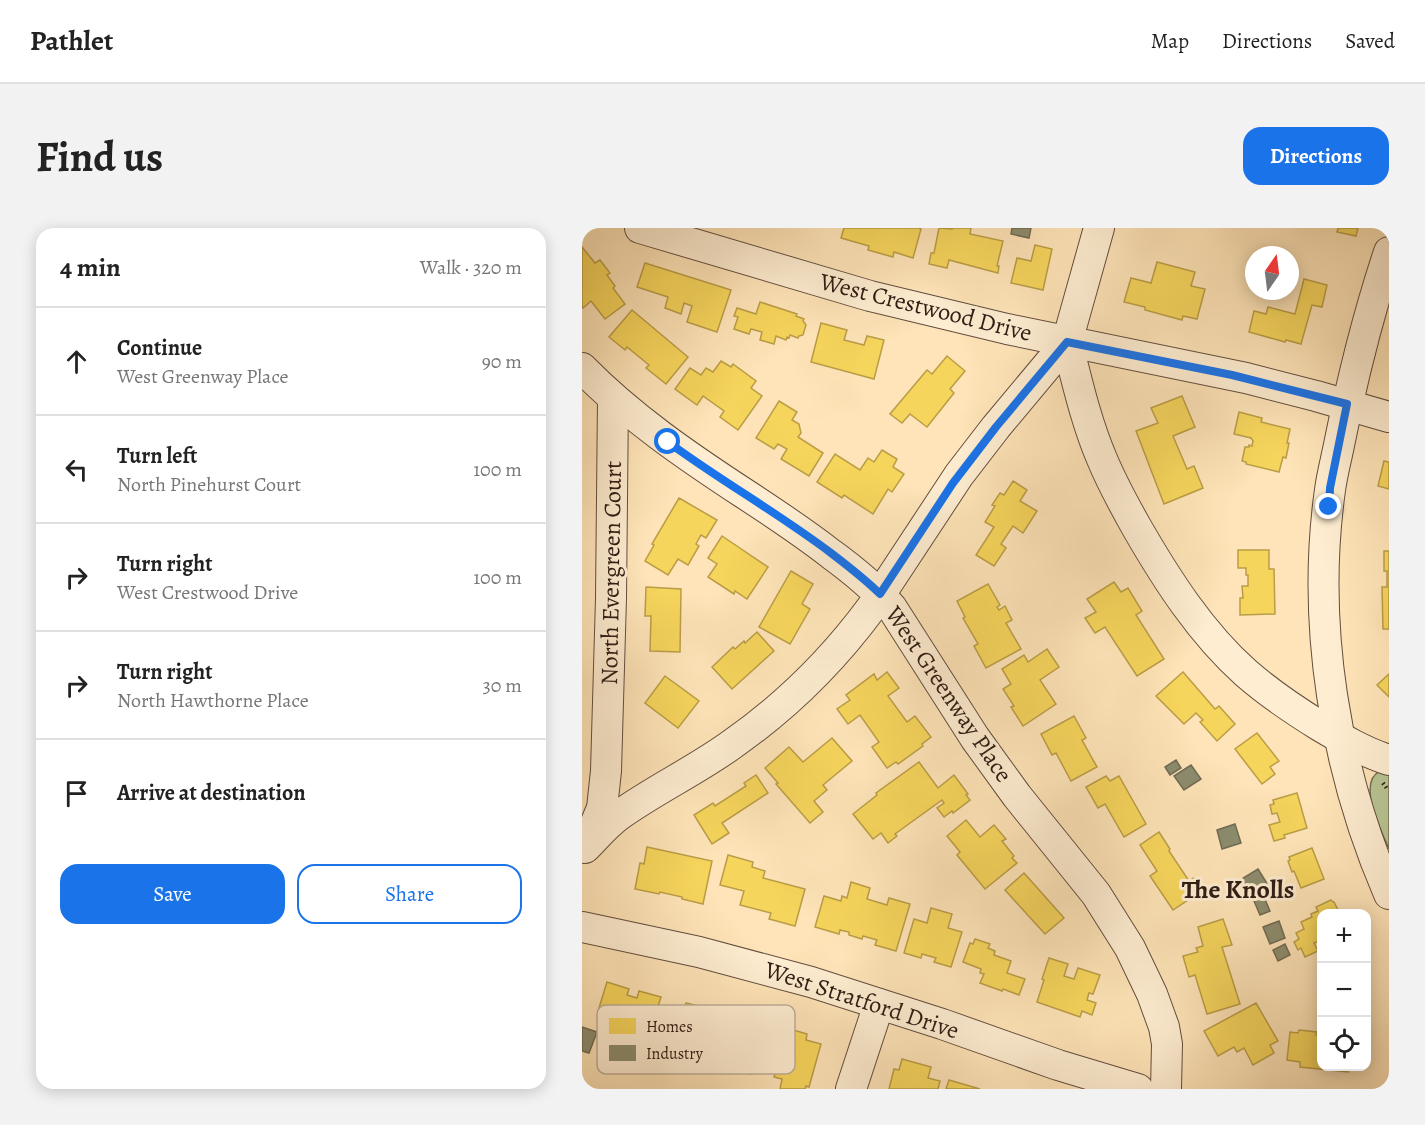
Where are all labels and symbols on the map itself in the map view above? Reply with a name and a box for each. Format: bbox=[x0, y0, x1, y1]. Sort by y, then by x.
north arrow bbox=[1245, 246, 1299, 300]
street label: West Crestwood Drive bbox=[816, 265, 1035, 349]
route start bbox=[654, 428, 680, 454]
street label: North Evergreen Court bbox=[593, 461, 629, 685]
route end bbox=[1315, 493, 1341, 519]
street label: West Greenway Place bbox=[878, 599, 1020, 788]
district label: The Knolls bbox=[1182, 872, 1294, 907]
street label: West Stratford Drive bbox=[760, 953, 963, 1046]
legend bbox=[597, 1005, 795, 1074]
text: Homes bbox=[646, 1016, 693, 1038]
text: Industry bbox=[646, 1043, 704, 1065]

